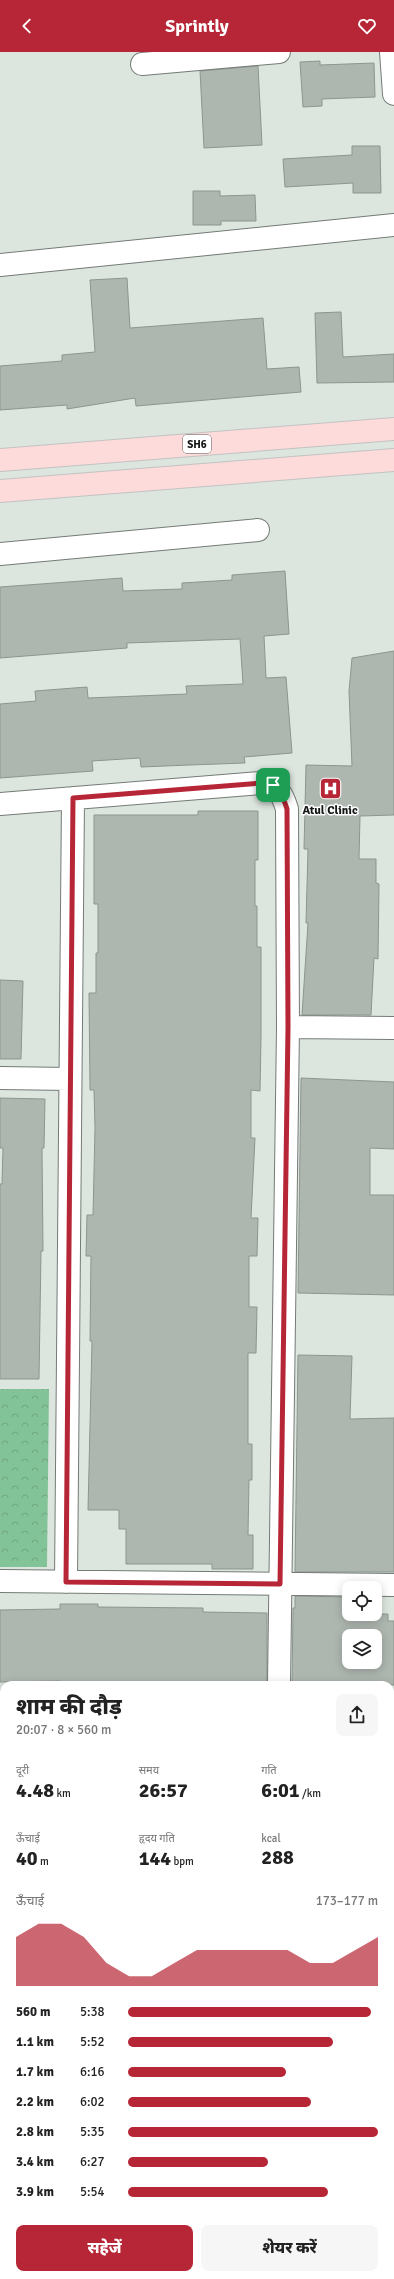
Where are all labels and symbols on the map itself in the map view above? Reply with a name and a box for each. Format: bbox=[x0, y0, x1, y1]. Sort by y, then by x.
road number: SH6 bbox=[183, 435, 211, 453]
pin bbox=[256, 768, 290, 802]
hospital icon: Atul Clinic bbox=[317, 776, 343, 802]
place label: Atul Clinic bbox=[302, 803, 358, 818]

